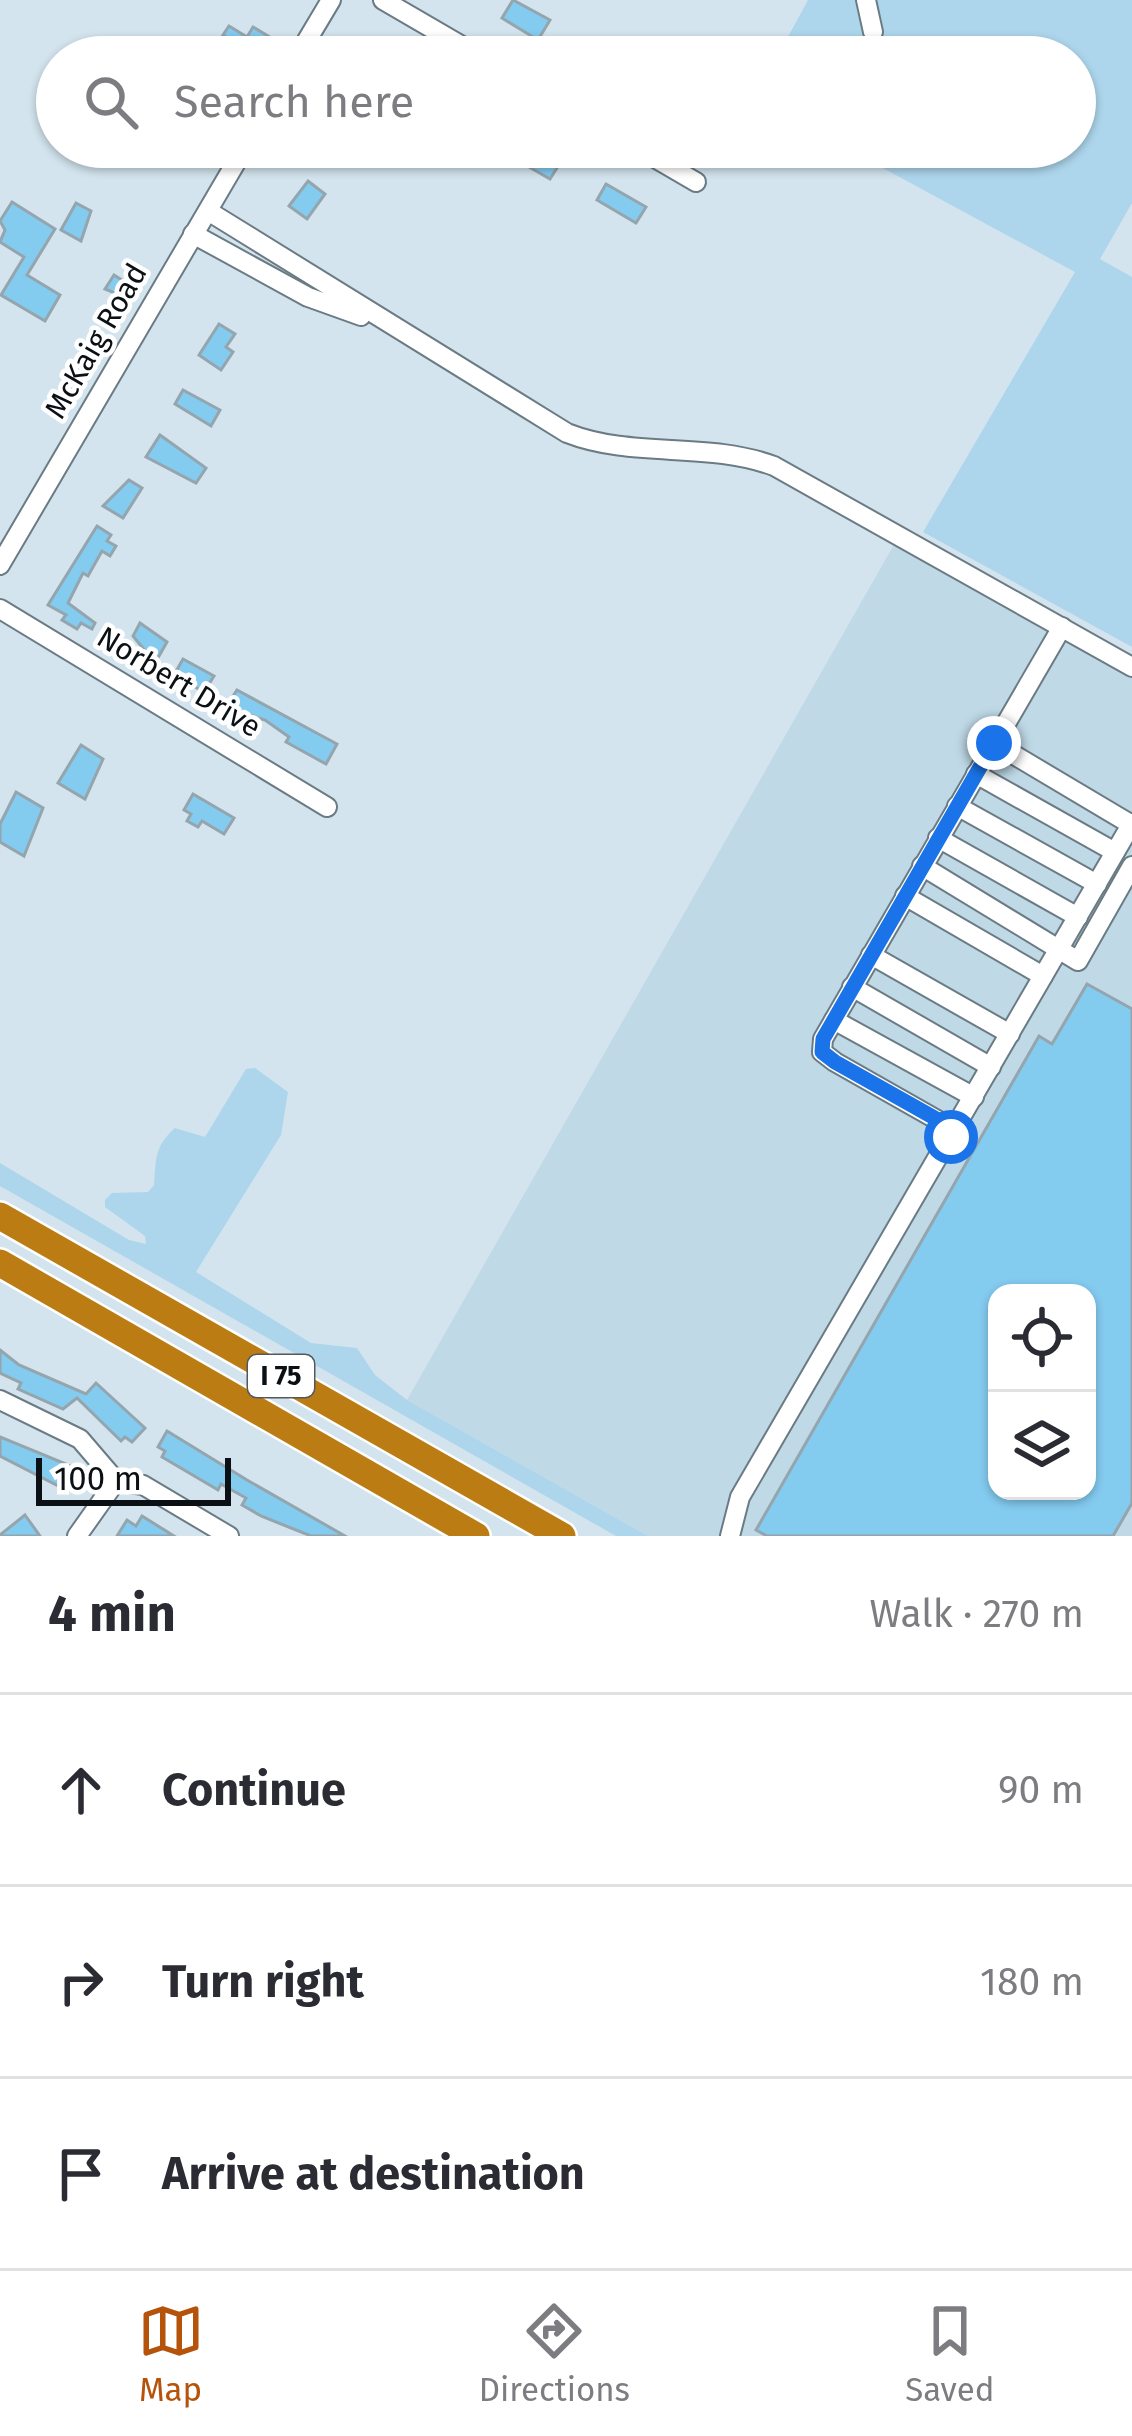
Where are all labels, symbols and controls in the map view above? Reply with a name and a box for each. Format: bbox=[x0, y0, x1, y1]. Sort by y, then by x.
search box bbox=[36, 36, 1096, 168]
icon: search bbox=[78, 69, 144, 135]
text: Search here bbox=[174, 75, 414, 129]
street label: McKaig Road bbox=[37, 257, 155, 425]
street label: Norbert Drive bbox=[91, 619, 267, 745]
route end bbox=[967, 716, 1021, 770]
route start bbox=[924, 1110, 978, 1164]
map controls bbox=[988, 1284, 1096, 1500]
button: locate bbox=[988, 1284, 1096, 1392]
road number: I 75 bbox=[248, 1355, 314, 1397]
button: layers bbox=[988, 1392, 1096, 1500]
scale bar bbox=[36, 1452, 231, 1505]
text: 100 m bbox=[54, 1459, 142, 1499]
text: 4 min bbox=[48, 1583, 176, 1645]
text: Walk · 270 m bbox=[869, 1591, 1084, 1637]
icon: ahead bbox=[48, 1757, 114, 1823]
text: Continue bbox=[162, 1763, 346, 1817]
text: 90 m bbox=[998, 1767, 1084, 1813]
icon: right bbox=[48, 1949, 114, 2015]
text: Turn right bbox=[162, 1955, 364, 2009]
text: 180 m bbox=[980, 1959, 1084, 2005]
icon: arrive bbox=[48, 2141, 114, 2207]
text: Arrive at destination bbox=[162, 2147, 585, 2201]
tab: Map bbox=[138, 2298, 204, 2410]
tab: Directions bbox=[479, 2298, 630, 2410]
tab: Saved bbox=[905, 2298, 994, 2410]

